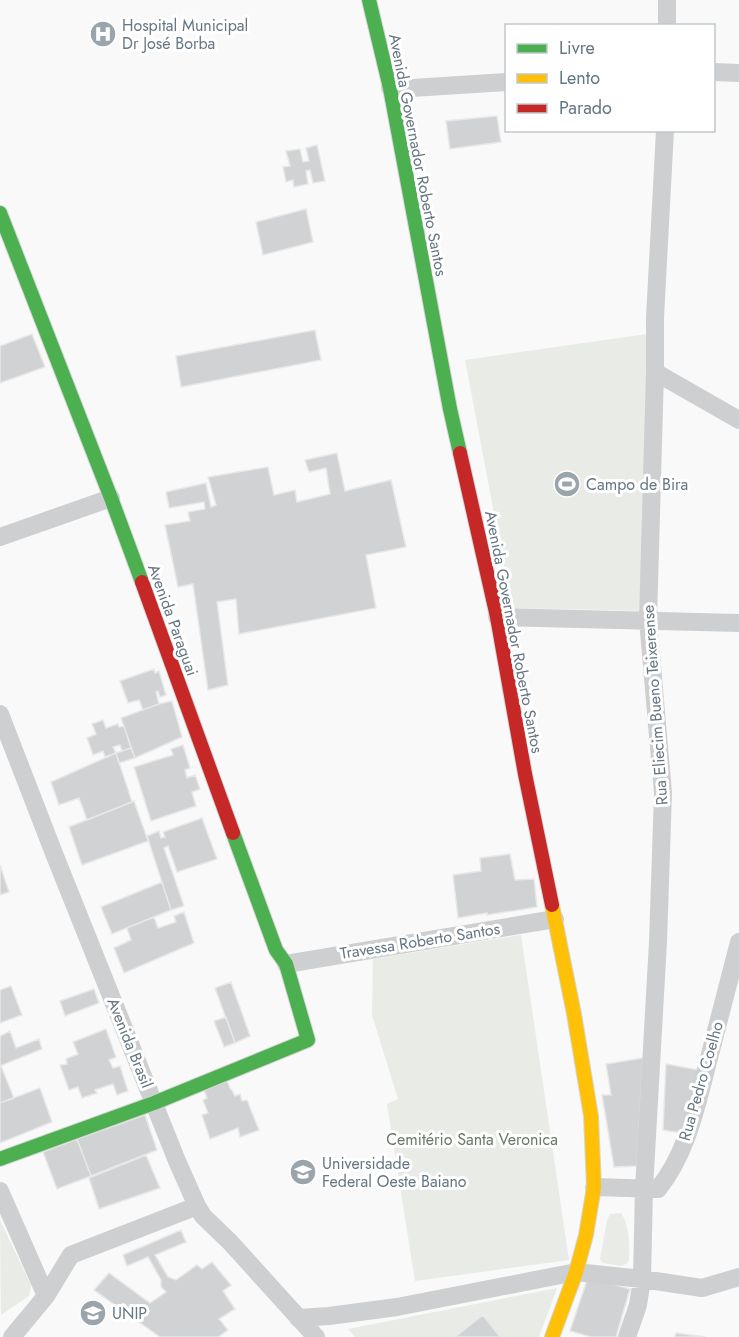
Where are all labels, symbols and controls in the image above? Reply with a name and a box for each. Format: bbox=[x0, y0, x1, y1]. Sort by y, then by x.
place label: Hospital Municipal Dr José Borba bbox=[122, 14, 248, 55]
hospital icon: Hospital Municipal Dr José Borba bbox=[88, 19, 118, 49]
legend bbox=[505, 24, 715, 132]
street label: Avenida Governador Roberto Santos bbox=[383, 32, 453, 278]
text: Livre bbox=[559, 35, 595, 61]
text: Lento bbox=[559, 65, 600, 91]
text: Parado bbox=[559, 95, 612, 121]
sports icon: Campo de Bira bbox=[552, 469, 582, 499]
place label: Campo de Bira bbox=[586, 473, 688, 496]
street label: Avenida Governador Roberto Santos bbox=[479, 509, 549, 755]
street label: Avenida Paraguai bbox=[142, 561, 204, 679]
street label: Rua Eliecim Bueno Teixerense bbox=[637, 604, 673, 806]
street label: Travessa Roberto Santos bbox=[338, 917, 502, 965]
street label: Avenida Brasil bbox=[101, 994, 159, 1092]
street label: Rua Pedro Coelho bbox=[673, 1018, 729, 1143]
park label: Cemitério Santa Veronica bbox=[386, 1128, 558, 1151]
place label: Universidade Federal Oeste Baiano bbox=[322, 1152, 467, 1193]
school or university icon: Universidade Federal Oeste Baiano bbox=[288, 1157, 318, 1187]
school or university icon: UNIP bbox=[78, 1298, 108, 1328]
place label: UNIP bbox=[112, 1302, 147, 1325]

